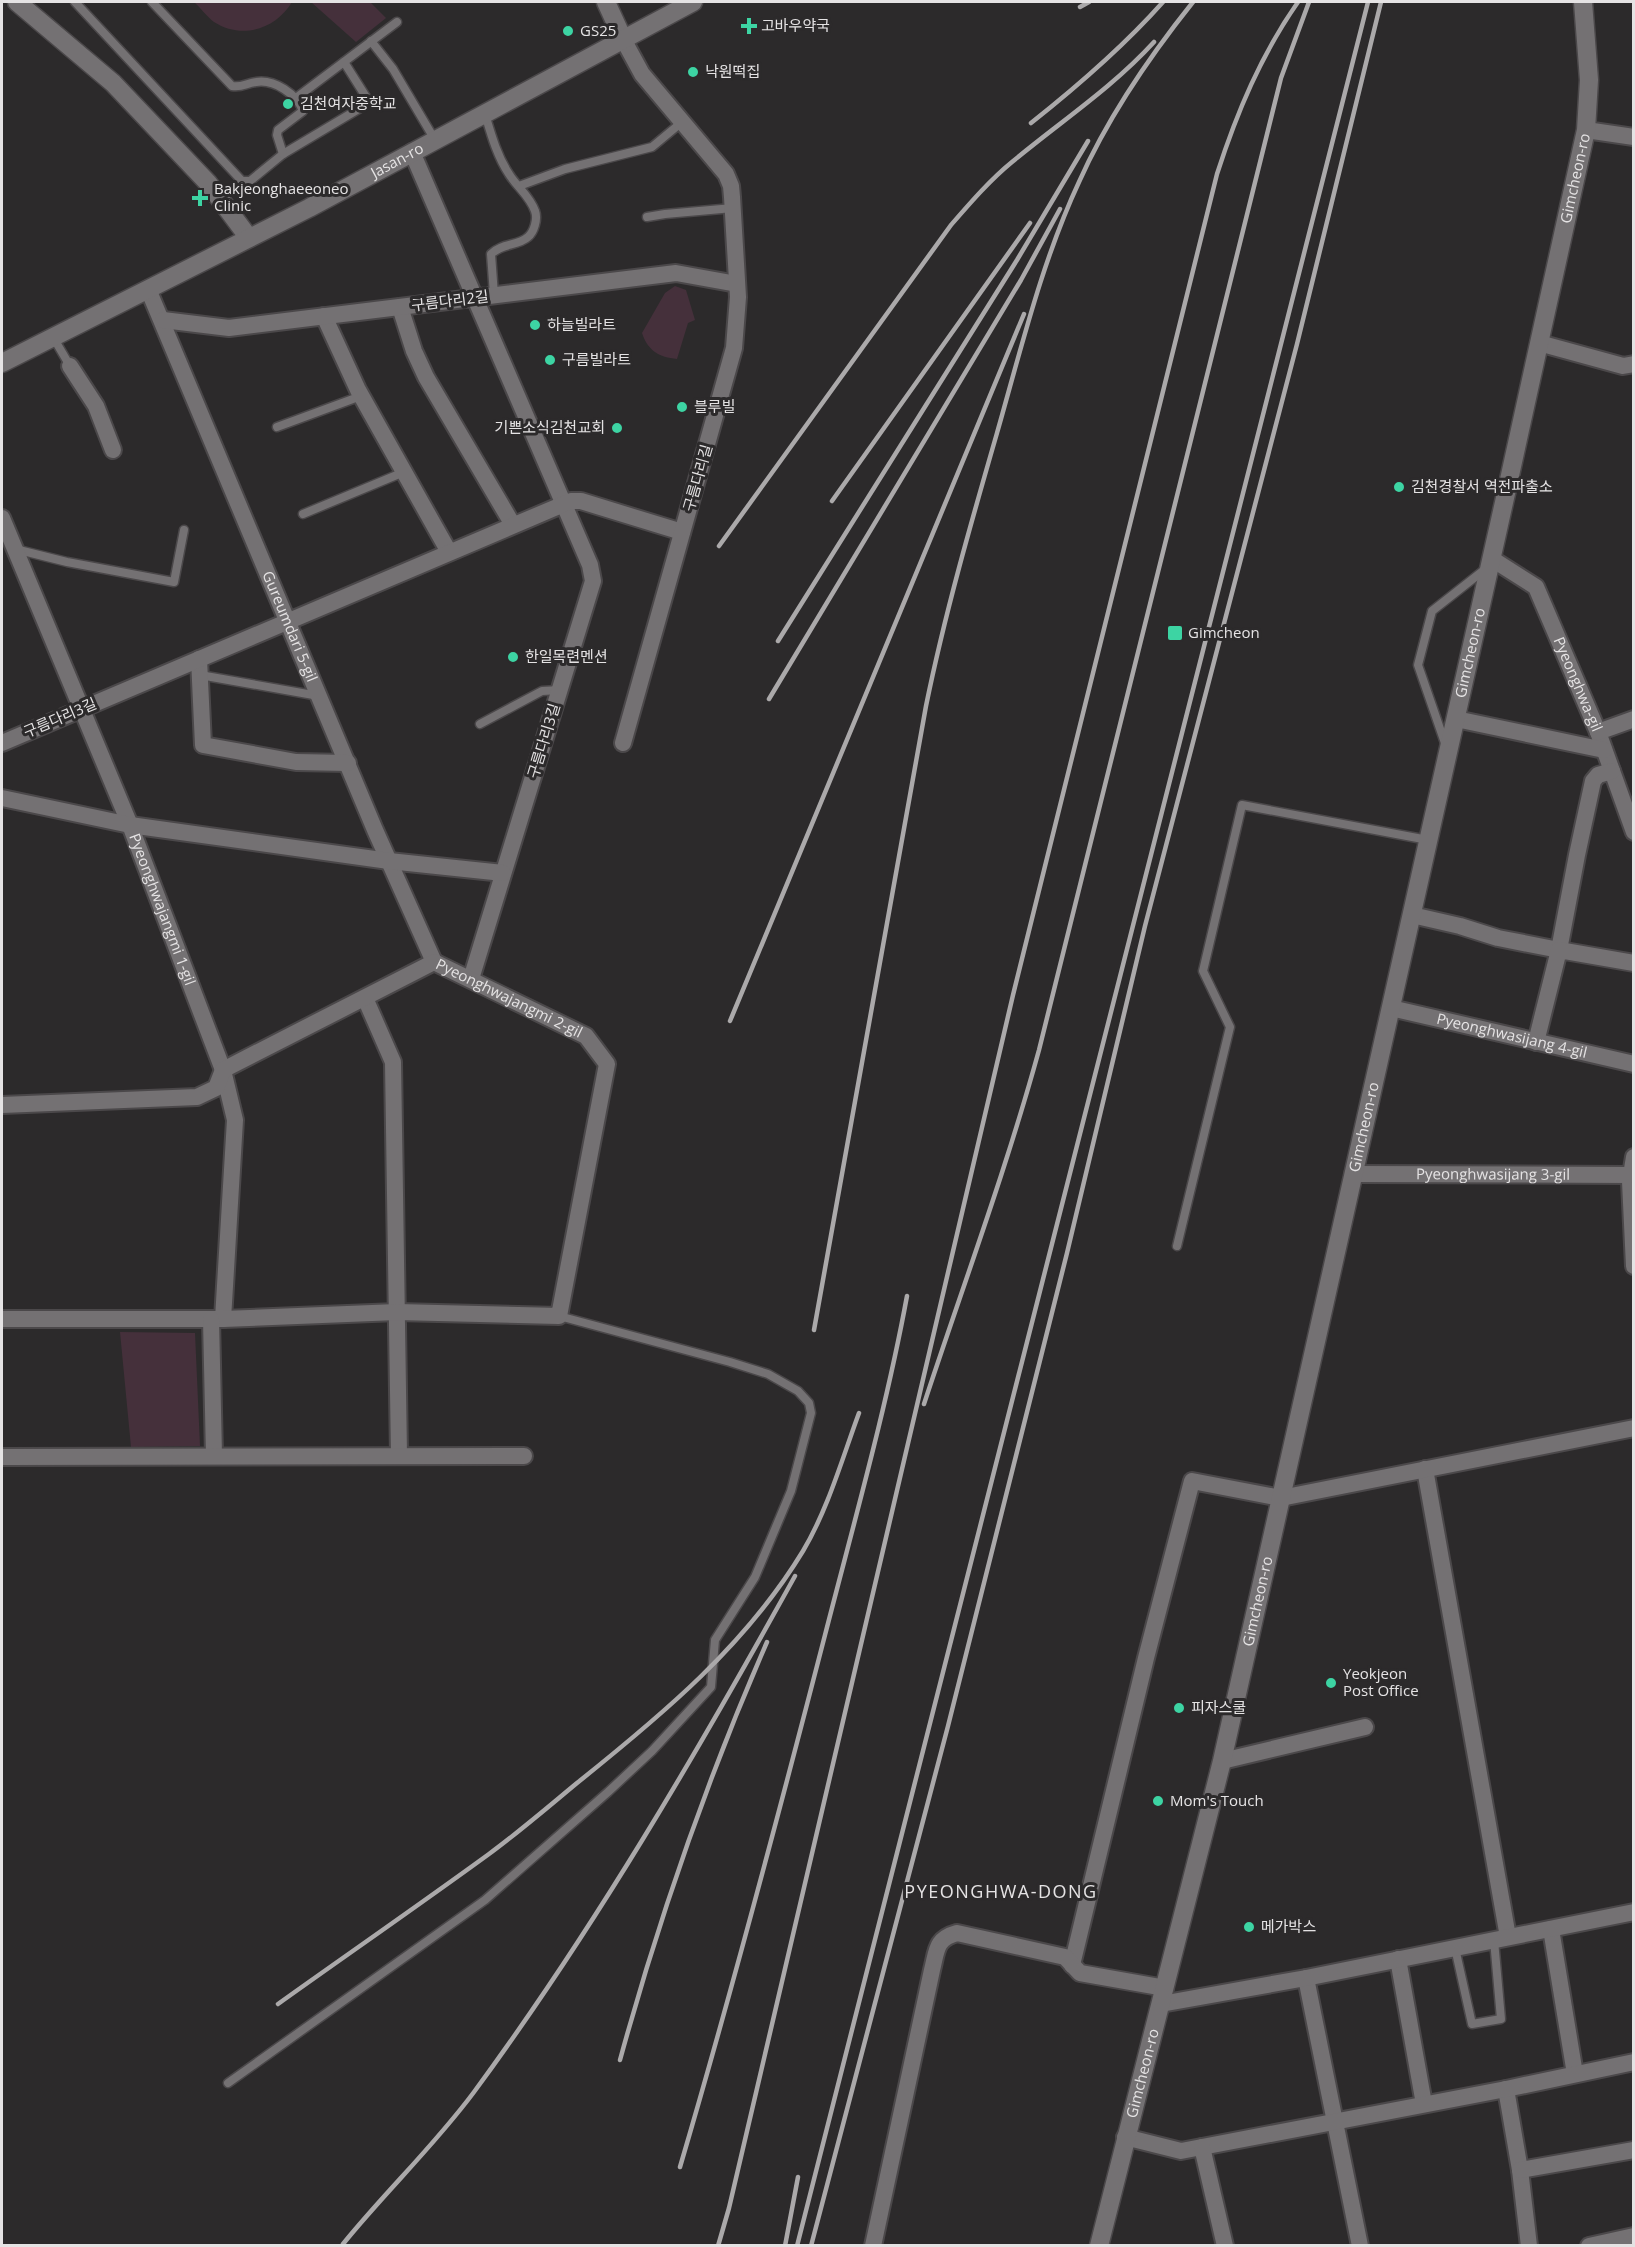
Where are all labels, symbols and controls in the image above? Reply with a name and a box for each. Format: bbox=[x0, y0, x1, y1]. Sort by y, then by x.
place label: 고바우약국 bbox=[761, 15, 830, 35]
marker: 고바우약국 bbox=[742, 19, 756, 33]
place label: GS25 bbox=[580, 20, 616, 40]
marker: GS25 bbox=[561, 24, 575, 38]
place label: 낙원떡집 bbox=[705, 61, 760, 81]
marker: 낙원떡집 bbox=[686, 65, 700, 79]
place label: 김천여자중학교 bbox=[300, 93, 397, 113]
marker: 김천여자중학교 bbox=[281, 97, 295, 111]
street label: Gimcheon-ro bbox=[1555, 131, 1594, 225]
street label: Jasan-ro bbox=[365, 137, 427, 183]
place label: Bakjeonghaeeoneo Clinic bbox=[214, 178, 349, 215]
marker: Bakjeonghaeeoneo Clinic bbox=[191, 189, 209, 207]
street label: 구름다리2길 bbox=[410, 285, 490, 315]
place label: 하늘빌라트 bbox=[547, 314, 616, 334]
marker: 하늘빌라트 bbox=[528, 318, 542, 332]
place label: 구름빌라트 bbox=[562, 349, 631, 369]
marker: 구름빌라트 bbox=[543, 353, 557, 367]
place label: 블루빌 bbox=[694, 396, 735, 416]
marker: 블루빌 bbox=[675, 400, 689, 414]
place label: 기쁜소식김천교회 bbox=[495, 417, 605, 437]
marker: 기쁜소식김천교회 bbox=[610, 421, 624, 435]
street label: 구름다리길 bbox=[678, 442, 716, 514]
place label: 김천경찰서 역전파출소 bbox=[1411, 476, 1553, 496]
marker: 김천경찰서 역전파출소 bbox=[1392, 480, 1406, 494]
street label: Gureumdari 5-gil bbox=[258, 568, 323, 685]
street label: Gimcheon-ro bbox=[1450, 606, 1489, 700]
place label: Gimcheon bbox=[1188, 622, 1260, 642]
marker: Gimcheon bbox=[1166, 624, 1184, 642]
street label: Pyeonghwa-gil bbox=[1549, 634, 1608, 734]
place label: 한일목련멘션 bbox=[525, 646, 608, 666]
marker: 한일목련멘션 bbox=[506, 650, 520, 664]
street label: 구름다리3길 bbox=[20, 693, 99, 741]
street label: 구름다리3길 bbox=[522, 701, 564, 781]
street label: Pyeonghwajangmi 1-gil bbox=[125, 830, 201, 988]
street label: Pyeonghwajangmi 2-gil bbox=[433, 953, 586, 1042]
street label: Pyeonghwasijang 4-gil bbox=[1435, 1008, 1589, 1062]
street label: Gimcheon-ro bbox=[1343, 1080, 1383, 1174]
street label: Pyeonghwasijang 3-gil bbox=[1416, 1163, 1570, 1184]
street label: Gimcheon-ro bbox=[1237, 1554, 1277, 1648]
place label: Yeokjeon Post Office bbox=[1343, 1663, 1419, 1700]
marker: Yeokjeon Post Office bbox=[1324, 1676, 1338, 1690]
place label: 피자스쿨 bbox=[1191, 1697, 1246, 1717]
marker: 피자스쿨 bbox=[1172, 1701, 1186, 1715]
place label: Mom's Touch bbox=[1170, 1790, 1264, 1810]
marker: Mom's Touch bbox=[1151, 1794, 1165, 1808]
district label: PYEONGHWA-DONG bbox=[904, 1879, 1098, 1903]
place label: 메가박스 bbox=[1261, 1916, 1316, 1936]
marker: 메가박스 bbox=[1242, 1920, 1256, 1934]
street label: Gimcheon-ro bbox=[1121, 2026, 1163, 2120]

